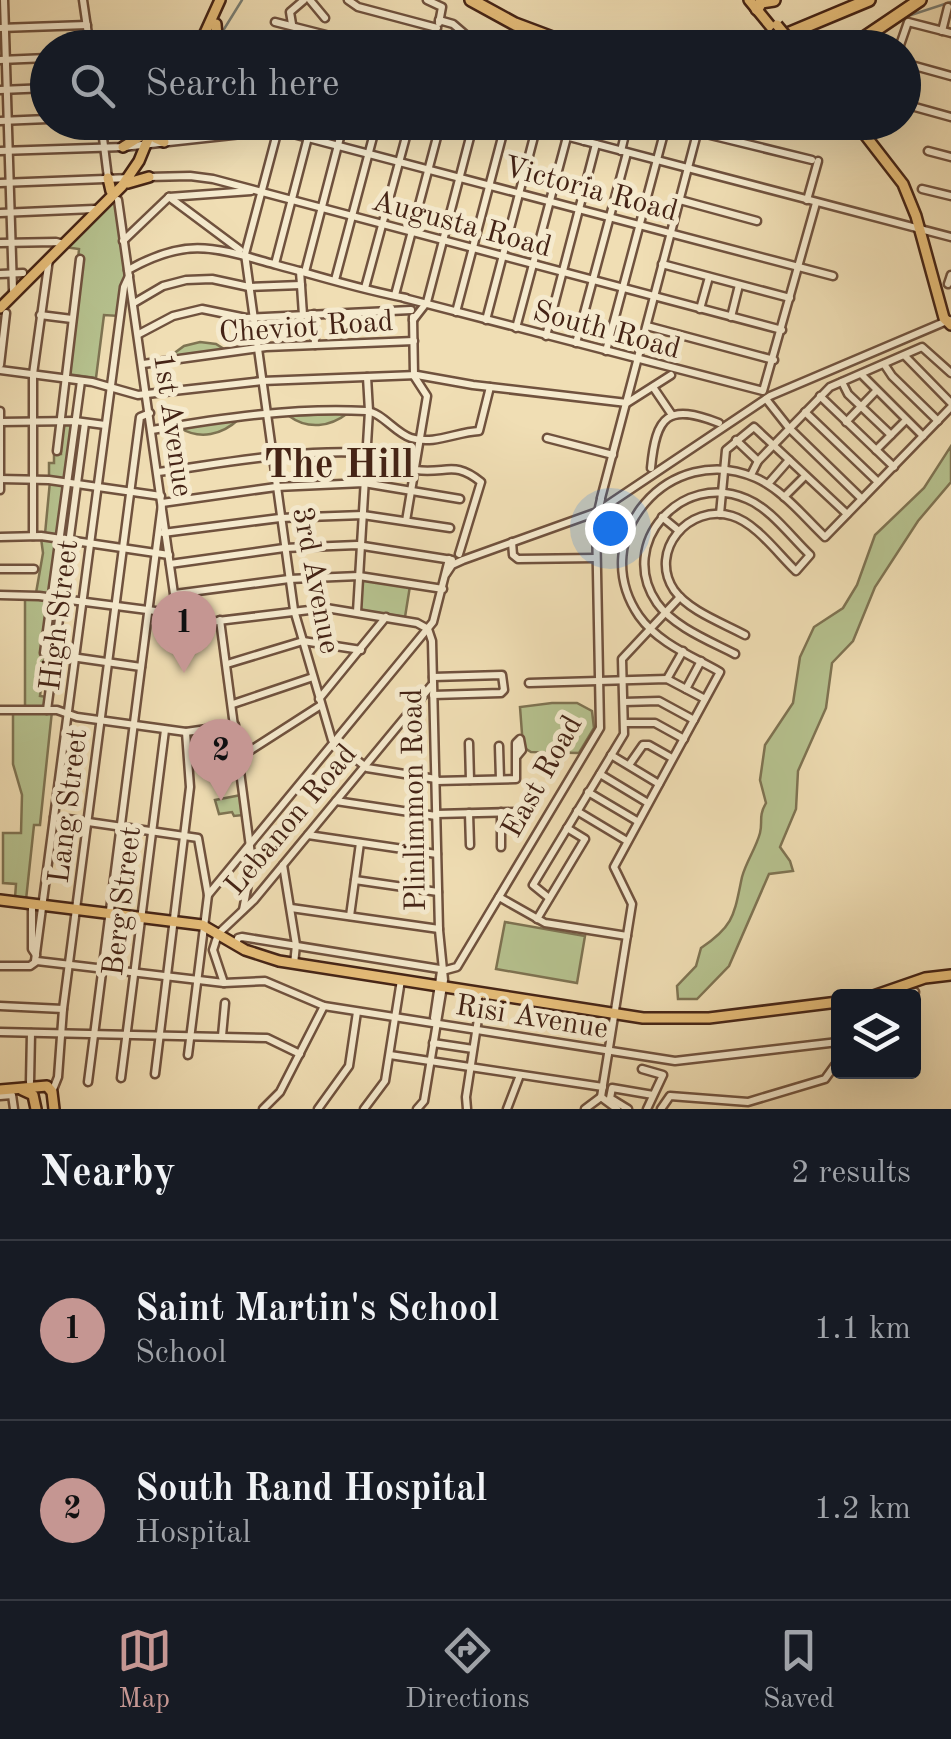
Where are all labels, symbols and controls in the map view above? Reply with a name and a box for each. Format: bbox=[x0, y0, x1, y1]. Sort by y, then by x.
search box bbox=[30, 30, 921, 140]
icon: search bbox=[65, 58, 120, 113]
text: Search here bbox=[145, 66, 340, 104]
street label: Victoria Road bbox=[500, 152, 681, 228]
street label: Augusta Road bbox=[368, 187, 555, 263]
street label: South Road bbox=[529, 297, 684, 365]
street label: Cheviot Road bbox=[218, 307, 394, 349]
street label: 1st Avenue bbox=[147, 352, 197, 499]
district label: The Hill bbox=[264, 447, 414, 487]
your location bbox=[585, 503, 636, 554]
street label: 3rd Avenue bbox=[286, 504, 344, 656]
street label: High Street bbox=[36, 538, 84, 693]
pin: 1 bbox=[152, 590, 216, 673]
street label: Plinlimmon Road bbox=[398, 688, 432, 912]
street label: East Road bbox=[497, 711, 588, 843]
pin: 2 bbox=[188, 718, 254, 801]
street label: Lang Street bbox=[45, 727, 93, 885]
street label: Lebanon Road bbox=[220, 739, 363, 901]
street label: Berg Street bbox=[99, 825, 147, 978]
map controls bbox=[831, 989, 921, 1079]
button: layers bbox=[831, 989, 921, 1079]
street label: Risi Avenue bbox=[453, 991, 610, 1045]
text: Nearby bbox=[40, 1153, 176, 1195]
text: 2 results bbox=[791, 1158, 911, 1190]
text: Saint Martin's School bbox=[135, 1291, 499, 1329]
text: 1 bbox=[63, 1314, 82, 1346]
text: 1.1 km bbox=[814, 1314, 911, 1346]
text: School bbox=[135, 1338, 227, 1370]
text: South Rand Hospital bbox=[135, 1471, 487, 1509]
text: 2 bbox=[63, 1494, 82, 1526]
text: 1.2 km bbox=[814, 1494, 911, 1526]
text: Hospital bbox=[135, 1518, 251, 1550]
tab: Map bbox=[117, 1623, 172, 1718]
tab: Directions bbox=[405, 1623, 530, 1718]
tab: Saved bbox=[763, 1623, 834, 1718]

